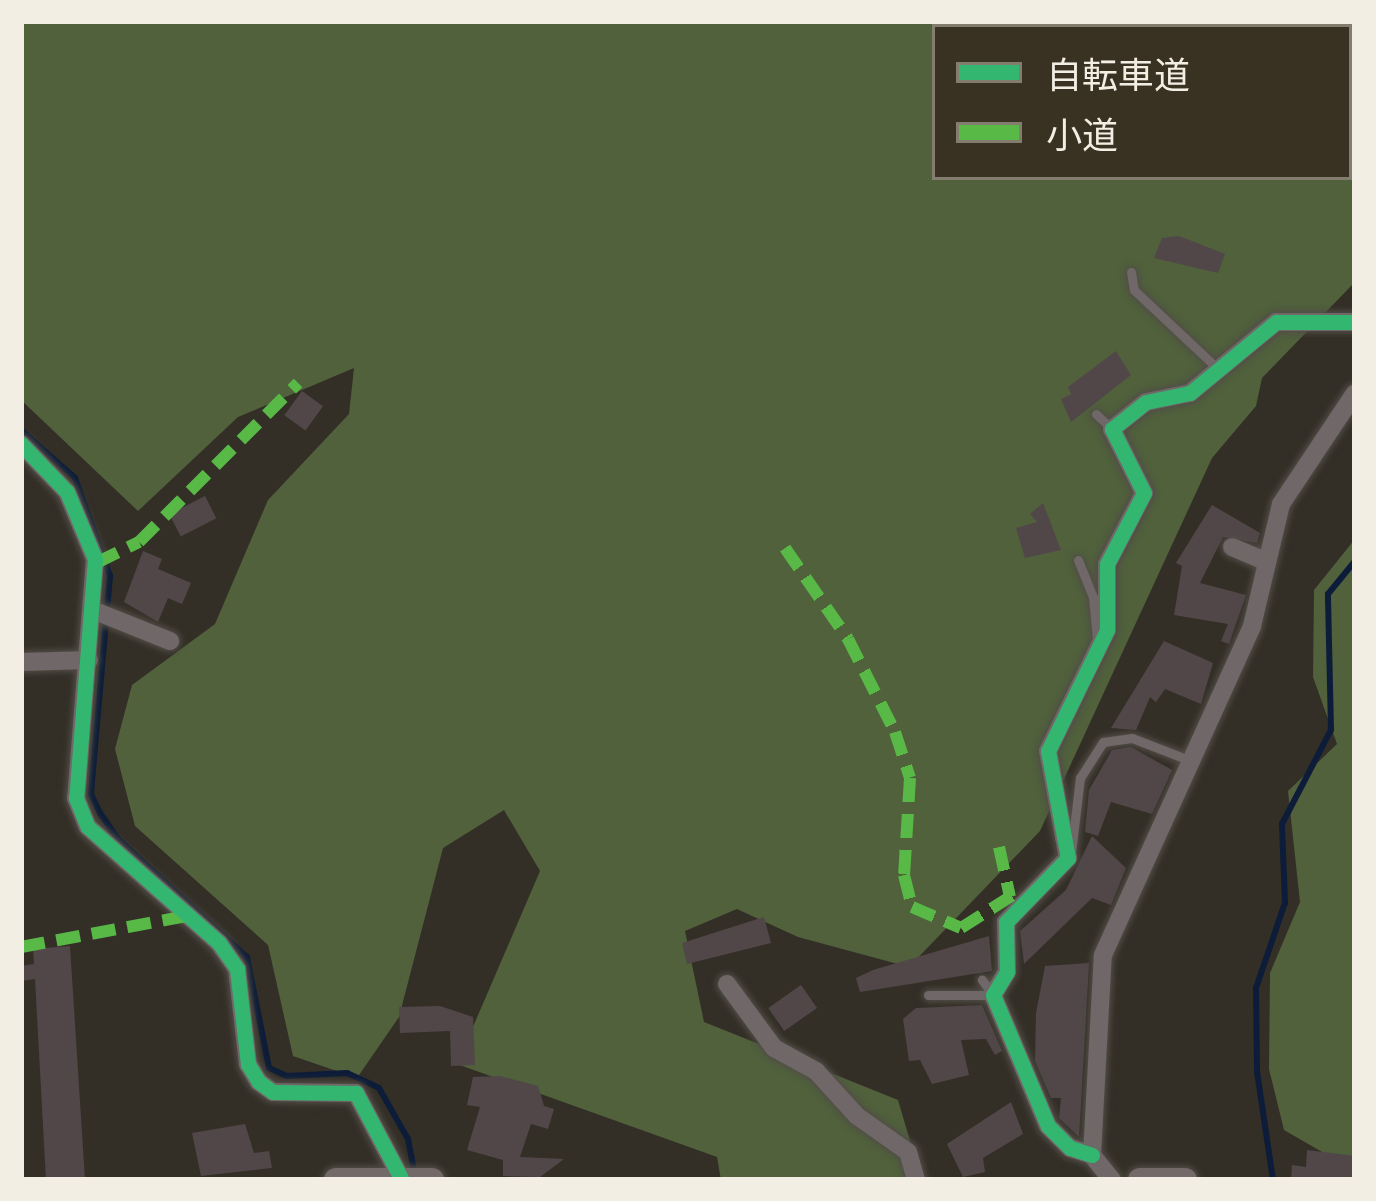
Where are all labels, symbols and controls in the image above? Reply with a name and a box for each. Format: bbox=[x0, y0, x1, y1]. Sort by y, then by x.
legend bbox=[932, 24, 1352, 180]
text: 自転車道 bbox=[1046, 50, 1190, 99]
text: 小道 bbox=[1046, 110, 1118, 159]

